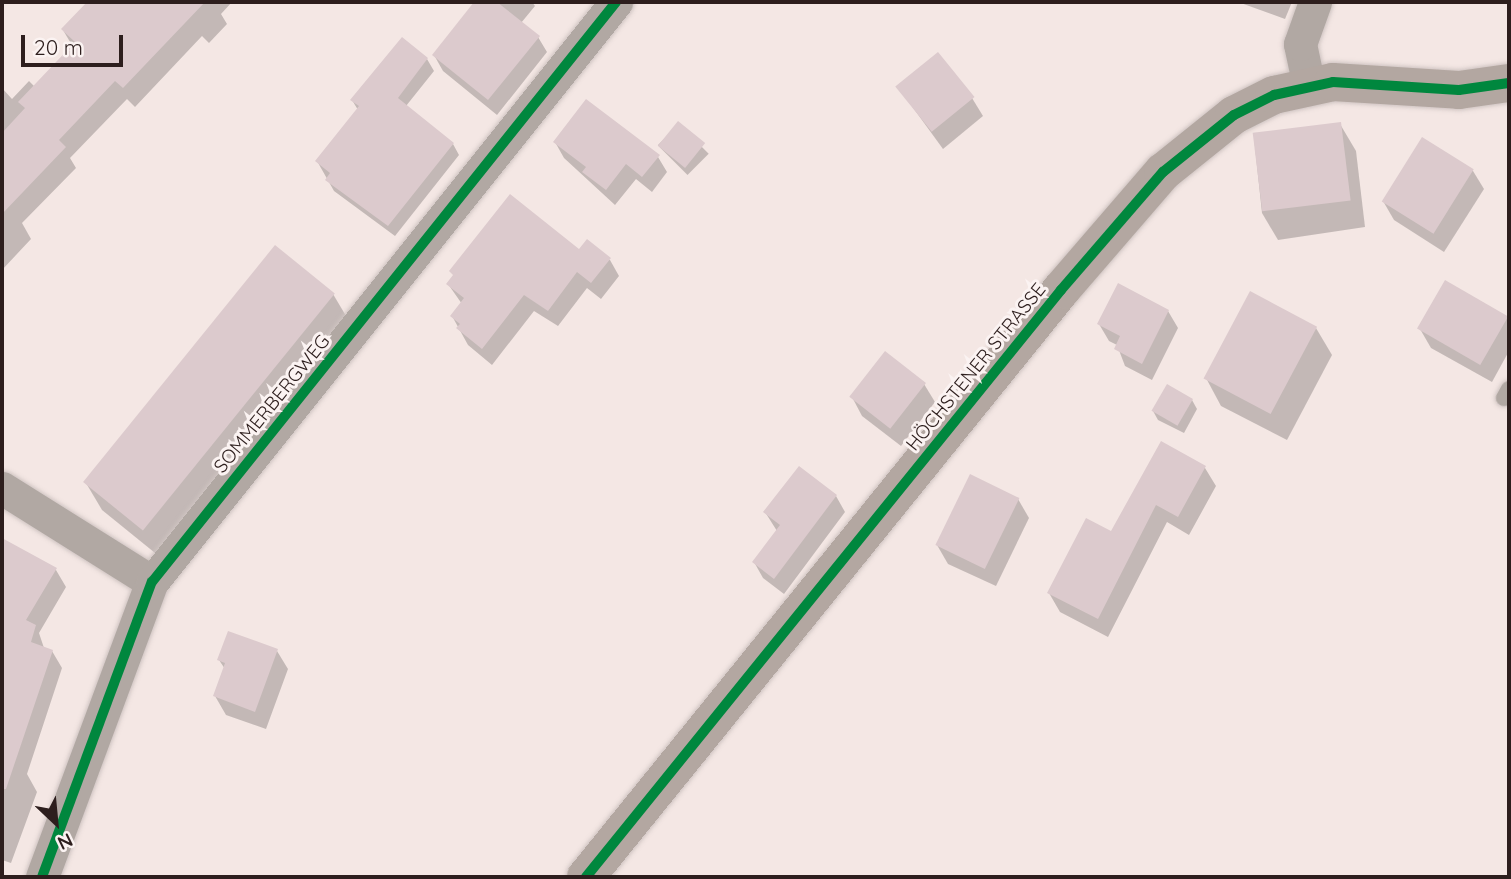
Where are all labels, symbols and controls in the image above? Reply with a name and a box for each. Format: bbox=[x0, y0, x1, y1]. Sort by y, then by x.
scale bar bbox=[24, 21, 126, 65]
text: 20 m bbox=[34, 34, 83, 60]
street label: HÖCHSTENER STRASSE bbox=[901, 279, 1051, 455]
street label: SOMMERBERGWEG bbox=[209, 330, 335, 478]
north arrow bbox=[21, 788, 91, 858]
text: N bbox=[54, 828, 77, 856]

